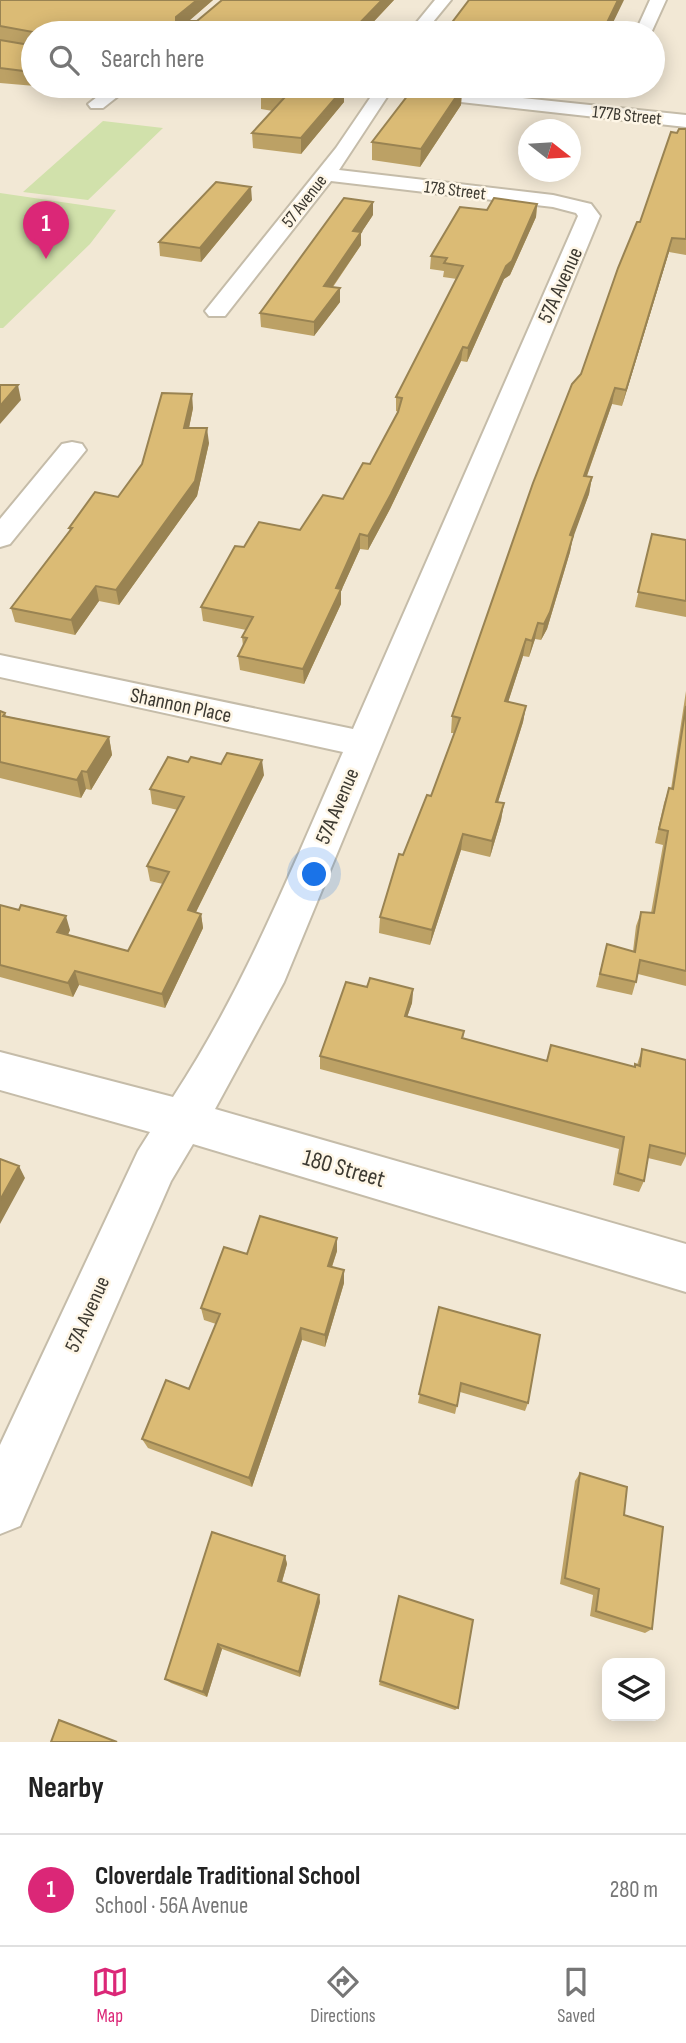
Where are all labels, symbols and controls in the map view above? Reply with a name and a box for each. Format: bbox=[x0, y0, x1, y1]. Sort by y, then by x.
search box bbox=[21, 21, 665, 98]
icon: search bbox=[45, 41, 83, 79]
text: Search here bbox=[101, 44, 204, 75]
street label: 177B Street bbox=[591, 101, 663, 130]
north arrow bbox=[518, 119, 581, 182]
street label: 57 Avenue bbox=[277, 171, 332, 232]
street label: 178 Street bbox=[423, 176, 488, 205]
pin: 1 bbox=[23, 201, 69, 259]
street label: 57A Avenue bbox=[533, 244, 588, 327]
street label: Shannon Place bbox=[128, 683, 234, 728]
street label: 57A Avenue bbox=[310, 764, 365, 848]
your location bbox=[297, 857, 331, 891]
street label: 180 Street bbox=[299, 1143, 388, 1194]
street label: 57A Avenue bbox=[60, 1273, 115, 1356]
map controls bbox=[602, 1658, 665, 1721]
button: layers bbox=[602, 1658, 665, 1721]
text: Nearby bbox=[28, 1770, 104, 1806]
text: Cloverdale Traditional School bbox=[95, 1861, 360, 1892]
text: 1 bbox=[46, 1876, 56, 1904]
text: 280 m bbox=[610, 1876, 658, 1904]
text: School · 56A Avenue bbox=[95, 1892, 248, 1920]
tab: Map bbox=[91, 1963, 129, 2028]
tab: Directions bbox=[310, 1963, 376, 2028]
tab: Saved bbox=[557, 1963, 595, 2028]

